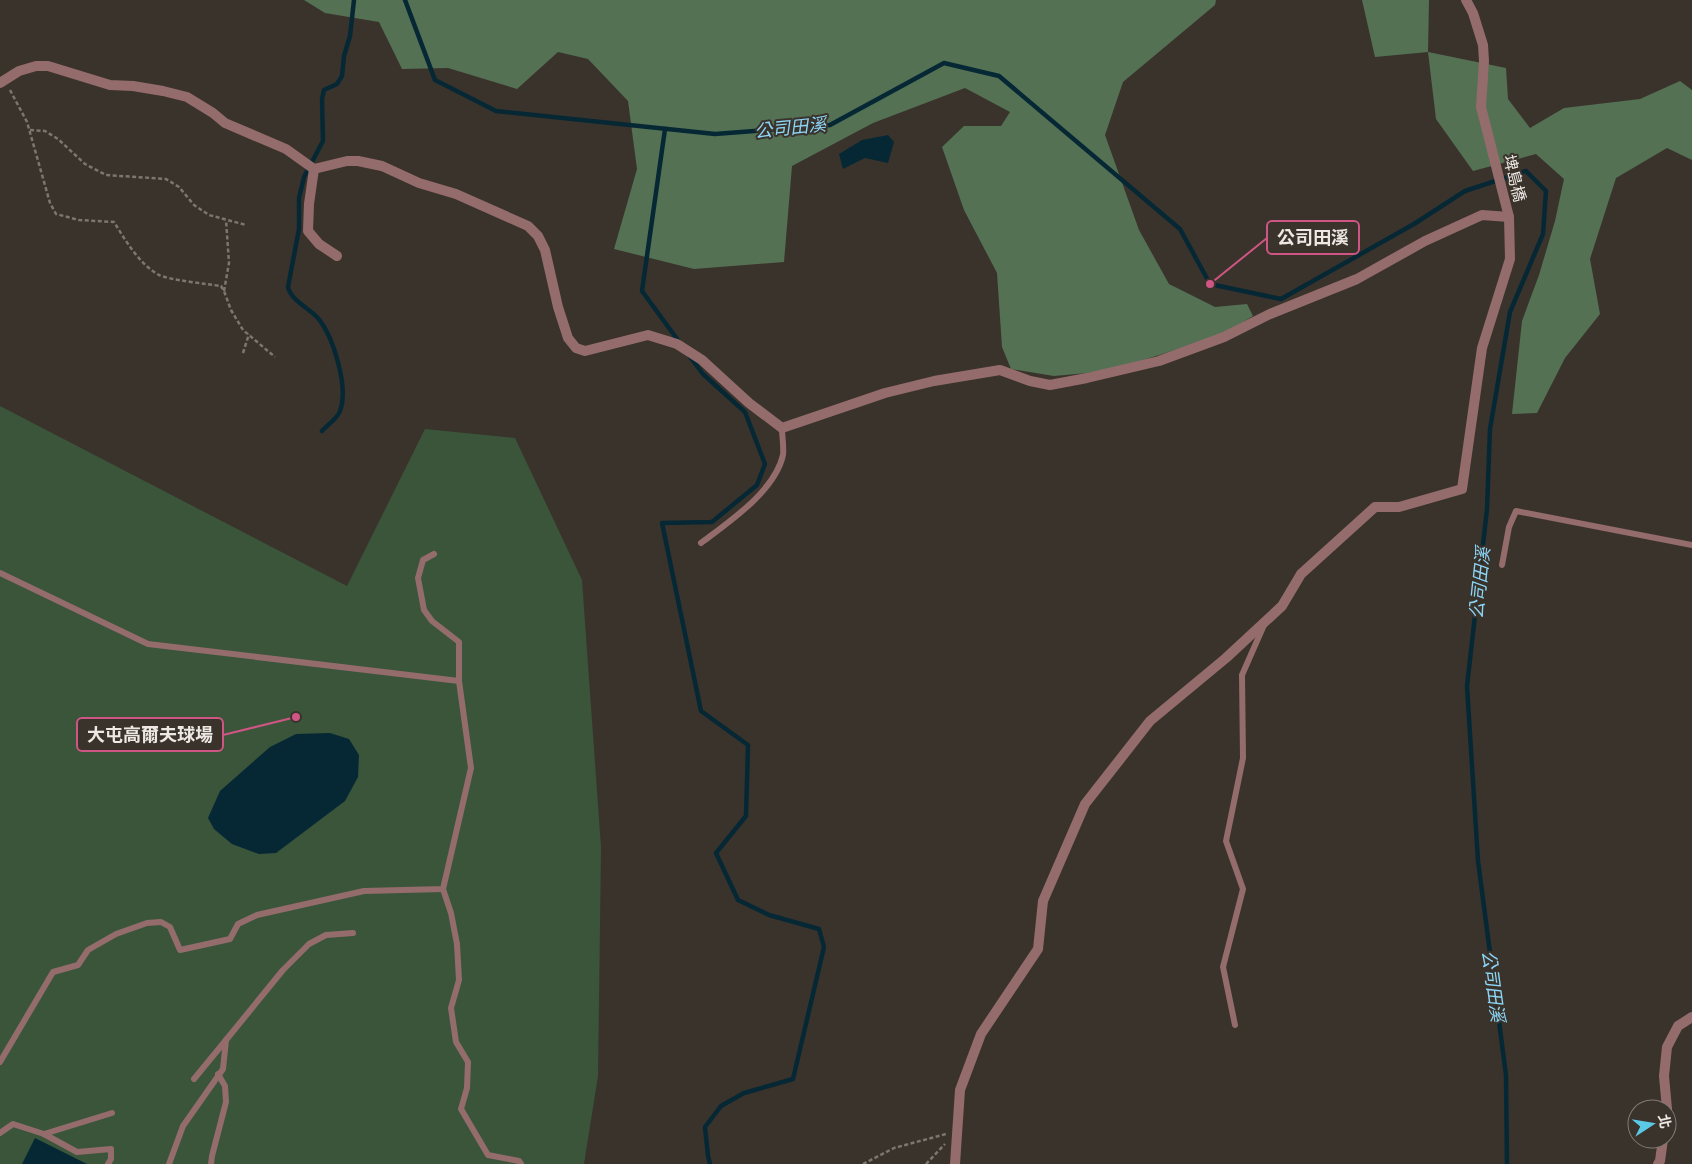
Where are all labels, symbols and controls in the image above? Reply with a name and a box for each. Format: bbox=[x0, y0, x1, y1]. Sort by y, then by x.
water label: 公司田溪 bbox=[753, 111, 830, 143]
street label: 埤島橋 bbox=[1499, 152, 1531, 204]
callout: 公司田溪 bbox=[1267, 221, 1359, 254]
text: 公司田溪 bbox=[1277, 225, 1349, 249]
water label: 公司田溪 bbox=[1463, 543, 1495, 620]
callout: 大屯高爾夫球場 bbox=[77, 718, 223, 751]
text: 大屯高爾夫球場 bbox=[87, 722, 213, 746]
water label: 公司田溪 bbox=[1477, 949, 1511, 1026]
north arrow bbox=[1627, 1099, 1677, 1149]
text: 北 bbox=[1654, 1112, 1676, 1130]

